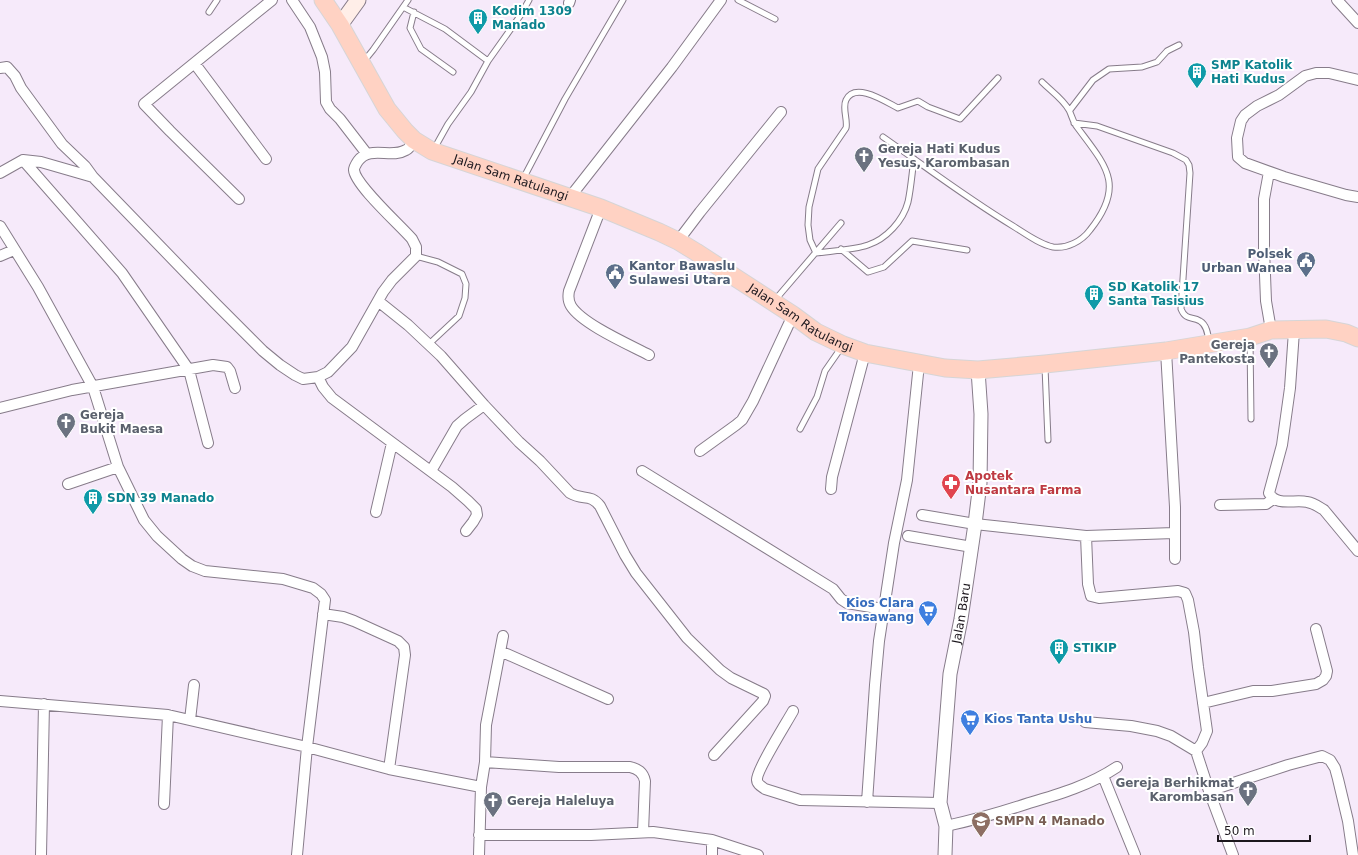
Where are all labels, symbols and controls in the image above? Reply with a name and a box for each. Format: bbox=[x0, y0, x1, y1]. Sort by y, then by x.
place label: Kodim 1309 Manado bbox=[492, 4, 572, 32]
building icon: Kodim 1309 Manado bbox=[467, 7, 489, 35]
place label: SMP Katolik Hati Kudus bbox=[1211, 58, 1293, 86]
building icon: SMP Katolik Hati Kudus bbox=[1186, 61, 1208, 89]
place label: Gereja Hati Kudus Yesus, Karombasan bbox=[877, 142, 1010, 170]
church icon: Gereja Hati Kudus Yesus, Karombasan bbox=[853, 145, 875, 173]
street label: Jalan Sam Ratulangi bbox=[451, 151, 570, 204]
place label: Polsek Urban Wanea bbox=[1201, 247, 1293, 275]
public building icon: Polsek Urban Wanea bbox=[1295, 250, 1317, 278]
place label: Kantor Bawaslu Sulawesi Utara bbox=[629, 259, 735, 287]
public building icon: Kantor Bawaslu Sulawesi Utara bbox=[604, 262, 626, 290]
street label: Jalan Sam Ratulangi bbox=[745, 280, 855, 355]
place label: SD Katolik 17 Santa Tasisius bbox=[1108, 280, 1204, 308]
building icon: SD Katolik 17 Santa Tasisius bbox=[1083, 283, 1105, 311]
place label: Gereja Pantekosta bbox=[1179, 338, 1255, 366]
church icon: Gereja Pantekosta bbox=[1258, 341, 1280, 369]
place label: Gereja Bukit Maesa bbox=[80, 408, 163, 436]
church icon: Gereja Bukit Maesa bbox=[55, 411, 77, 439]
place label: Apotek Nusantara Farma bbox=[965, 469, 1082, 497]
pharmacy icon: Apotek Nusantara Farma bbox=[940, 472, 962, 500]
building icon: SDN 39 Manado bbox=[82, 487, 104, 515]
place label: SDN 39 Manado bbox=[107, 491, 214, 505]
street label: Jalan Baru bbox=[949, 582, 973, 646]
place label: Kios Clara Tonsawang bbox=[839, 596, 914, 624]
supermarket icon: Kios Clara Tonsawang bbox=[917, 599, 939, 627]
building icon: STIKIP bbox=[1048, 637, 1070, 665]
place label: STIKIP bbox=[1073, 641, 1117, 655]
supermarket icon: Kios Tanta Ushu bbox=[959, 708, 981, 736]
place label: Kios Tanta Ushu bbox=[984, 712, 1092, 726]
place label: Gereja Berhikmat Karombasan bbox=[1115, 776, 1234, 804]
church icon: Gereja Berhikmat Karombasan bbox=[1237, 779, 1259, 807]
church icon: Gereja Haleluya bbox=[482, 790, 504, 818]
place label: Gereja Haleluya bbox=[507, 794, 614, 808]
school or university icon: SMPN 4 Manado bbox=[970, 810, 992, 838]
place label: SMPN 4 Manado bbox=[995, 814, 1105, 828]
scale bar bbox=[1218, 817, 1310, 843]
text: 50 m bbox=[1224, 824, 1255, 838]

